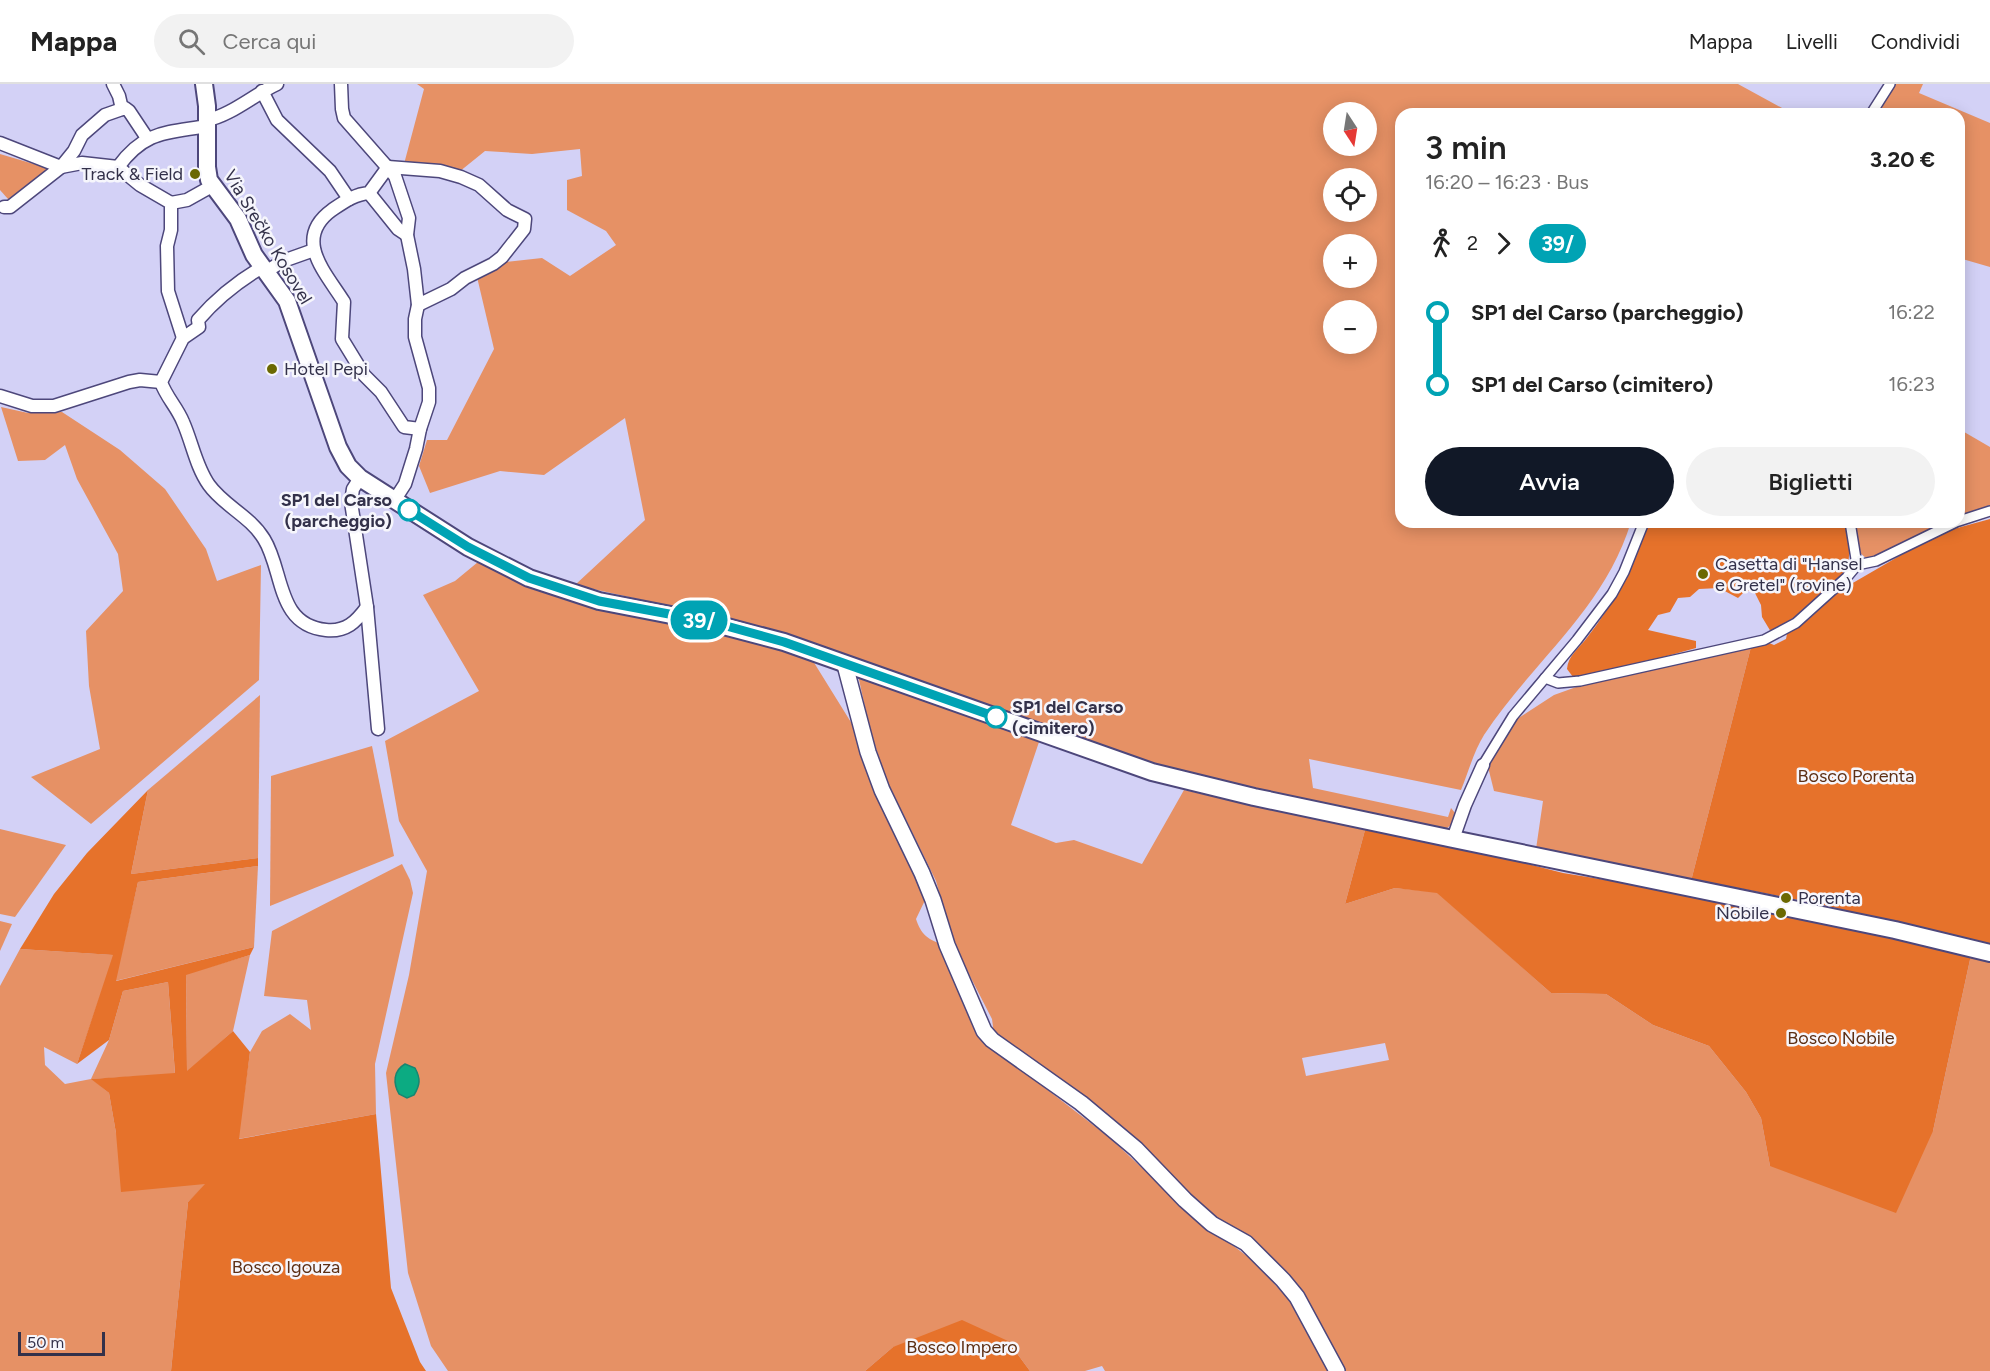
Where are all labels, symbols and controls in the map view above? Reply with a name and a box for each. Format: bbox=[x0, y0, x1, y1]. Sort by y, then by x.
search box bbox=[154, 14, 574, 68]
text: Mappa bbox=[30, 24, 118, 58]
icon: search bbox=[175, 25, 208, 58]
text: Cerca qui bbox=[223, 28, 316, 55]
text: Mappa bbox=[1689, 29, 1753, 54]
text: Livelli bbox=[1786, 29, 1838, 54]
text: Condividi bbox=[1871, 29, 1960, 54]
north arrow bbox=[1323, 102, 1377, 156]
map controls bbox=[1323, 102, 1377, 354]
text: 3 min bbox=[1425, 128, 1507, 167]
text: 3.20 € bbox=[1870, 146, 1935, 173]
place label: Track & Field bbox=[81, 163, 183, 185]
street label: Via Srečko Kosovel bbox=[219, 166, 317, 308]
marker: Track & Field bbox=[188, 167, 202, 181]
button: locate bbox=[1323, 168, 1377, 222]
text: 16:20 – 16:23 · Bus bbox=[1425, 170, 1589, 194]
icon: walk bbox=[1425, 227, 1458, 260]
icon: forward bbox=[1487, 227, 1520, 260]
text: 2 bbox=[1467, 231, 1478, 255]
text: 39/ bbox=[1541, 231, 1574, 256]
button: + bbox=[1323, 234, 1377, 288]
text: SP1 del Carso (parcheggio) bbox=[1471, 299, 1744, 326]
button: − bbox=[1323, 300, 1377, 354]
text: 16:22 bbox=[1888, 300, 1935, 324]
place label: Hotel Pepi bbox=[284, 358, 368, 380]
marker: Hotel Pepi bbox=[265, 362, 279, 376]
text: SP1 del Carso (cimitero) bbox=[1471, 371, 1713, 398]
text: 16:23 bbox=[1888, 372, 1935, 396]
button: Avvia bbox=[1425, 447, 1674, 516]
button: Biglietti bbox=[1686, 447, 1935, 516]
place label: SP1 del Carso (parcheggio) bbox=[281, 489, 392, 532]
marker: SP1 del Carso (parcheggio) bbox=[398, 499, 420, 521]
place label: Casetta di "Hansel e Gretel" (rovine) bbox=[1715, 553, 1862, 596]
marker: Casetta di "Hansel e Gretel" (rovine) bbox=[1696, 567, 1710, 581]
line badge: 39/ bbox=[664, 600, 734, 640]
text: 39/ bbox=[683, 608, 715, 633]
place label: SP1 del Carso (cimitero) bbox=[1012, 696, 1123, 739]
marker: SP1 del Carso (cimitero) bbox=[985, 706, 1007, 728]
park label: Bosco Porenta bbox=[1797, 765, 1915, 787]
place label: Porenta bbox=[1798, 887, 1861, 909]
marker: Porenta bbox=[1779, 891, 1793, 905]
place label: Nobile bbox=[1716, 902, 1769, 924]
marker: Nobile bbox=[1774, 906, 1788, 920]
park label: Bosco Nobile bbox=[1787, 1027, 1895, 1049]
park label: Bosco Igouza bbox=[232, 1256, 340, 1278]
scale bar bbox=[18, 1329, 105, 1356]
text: 50 m bbox=[27, 1333, 64, 1352]
park label: Bosco Impero bbox=[906, 1336, 1018, 1358]

